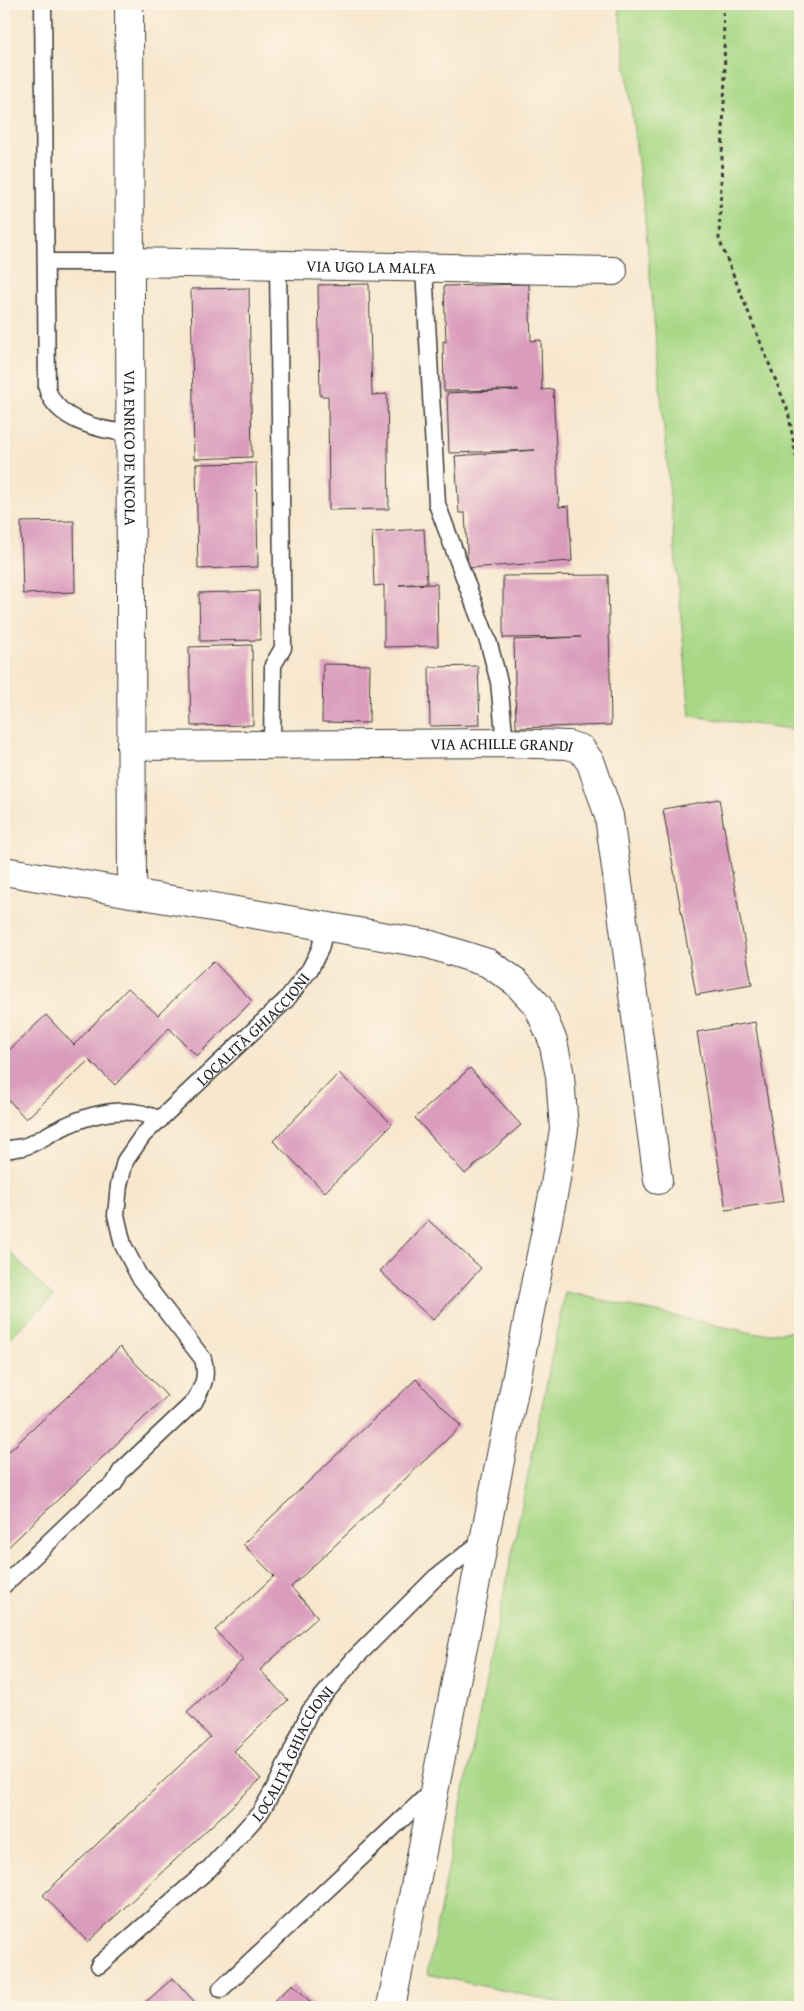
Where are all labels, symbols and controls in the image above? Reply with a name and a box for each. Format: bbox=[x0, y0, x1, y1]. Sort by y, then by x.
street label: VIA UGO LA MALFA bbox=[306, 253, 436, 280]
street label: VIA ENRICO DE NICOLA bbox=[118, 370, 143, 526]
street label: VIA ACHILLE GRANDI bbox=[430, 731, 577, 758]
street label: LOCALITÀ GHIACCIONI bbox=[190, 967, 315, 1091]
street label: LOCALITÀ GHIACCIONI bbox=[246, 1680, 339, 1827]

